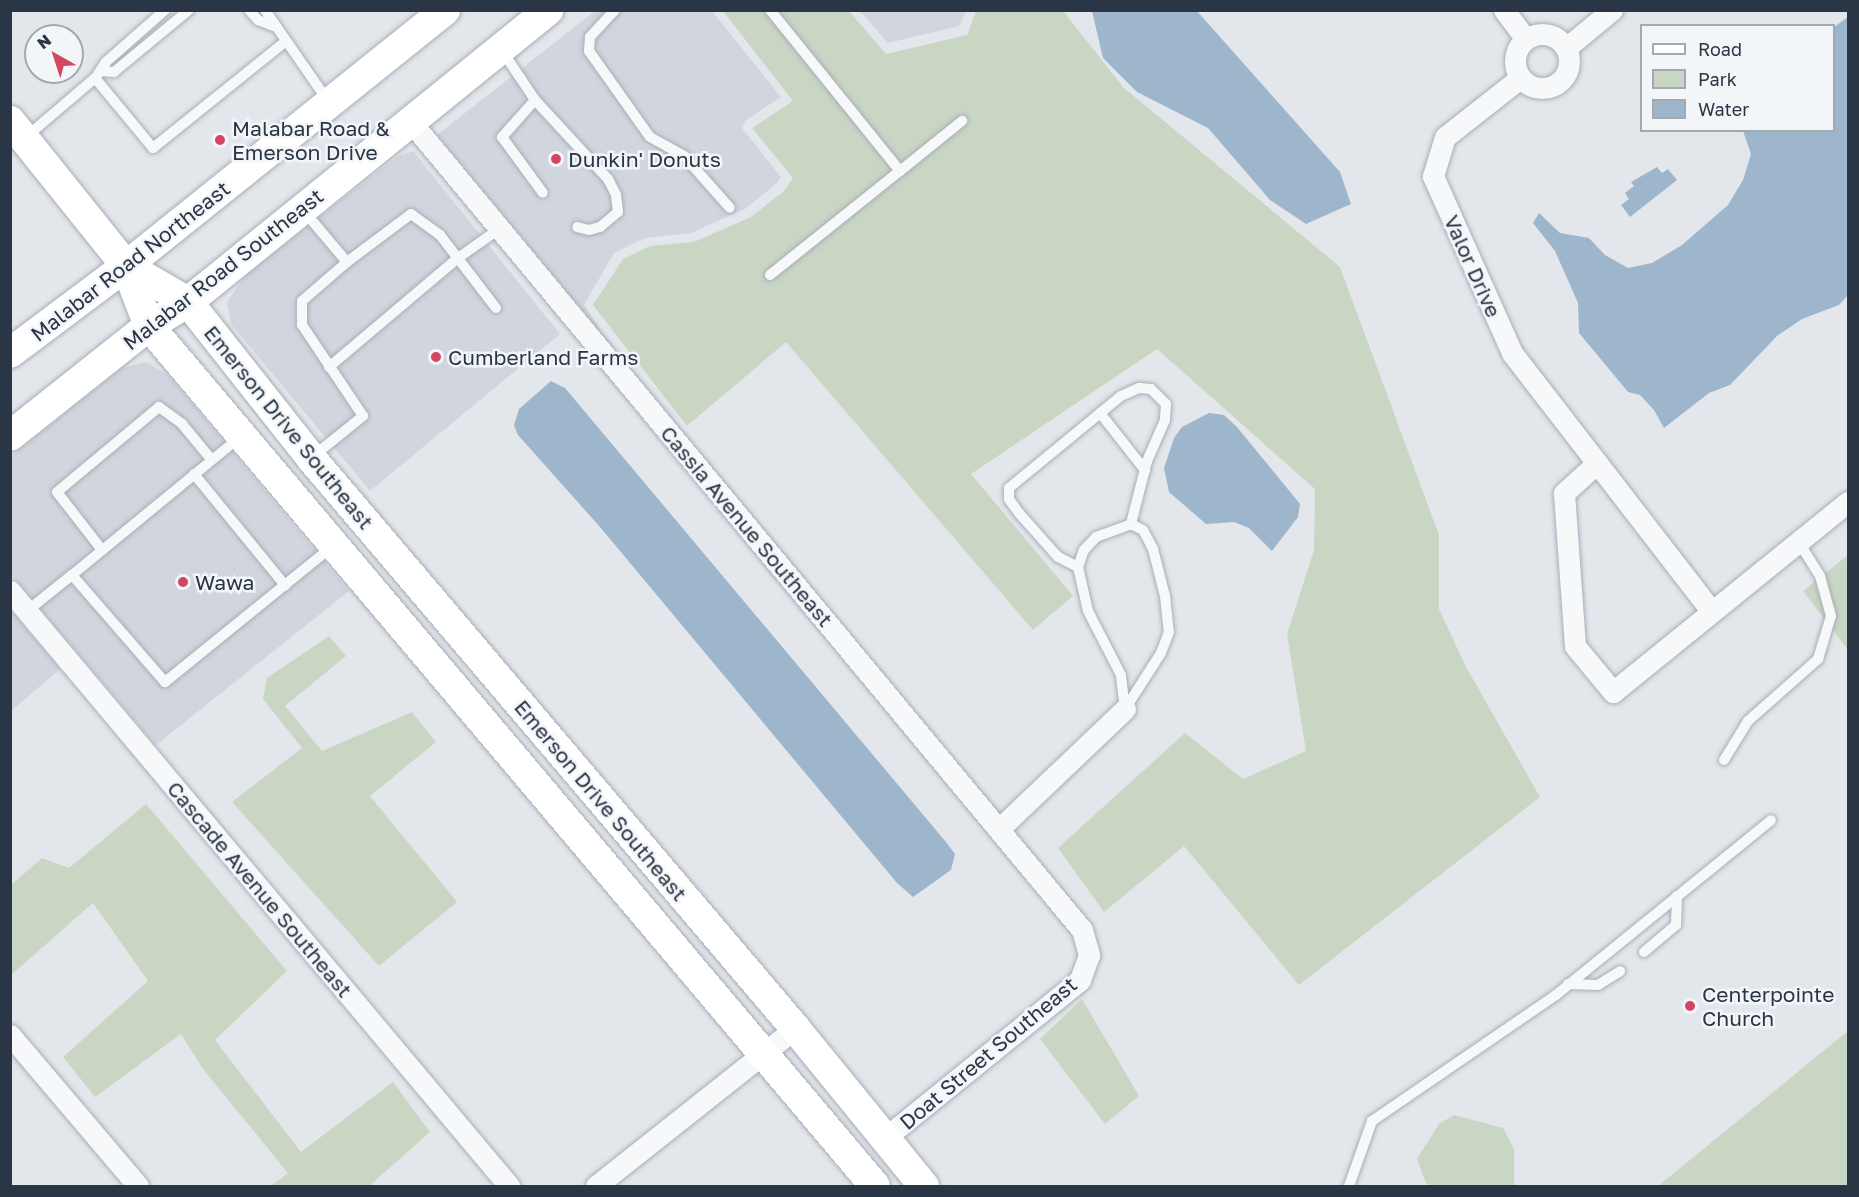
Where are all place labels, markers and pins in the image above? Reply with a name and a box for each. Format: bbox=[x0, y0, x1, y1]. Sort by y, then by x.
place label: Malabar Road & Emerson Drive bbox=[232, 115, 389, 165]
marker: Malabar Road & Emerson Drive bbox=[213, 133, 227, 147]
place label: Dunkin' Donuts bbox=[568, 146, 721, 172]
marker: Dunkin' Donuts bbox=[549, 152, 563, 166]
place label: Cumberland Farms bbox=[448, 344, 638, 370]
marker: Cumberland Farms bbox=[429, 350, 443, 364]
place label: Wawa bbox=[195, 569, 254, 595]
marker: Wawa bbox=[176, 575, 190, 589]
place label: Centerpointe Church bbox=[1702, 981, 1834, 1031]
marker: Centerpointe Church bbox=[1683, 999, 1697, 1013]

